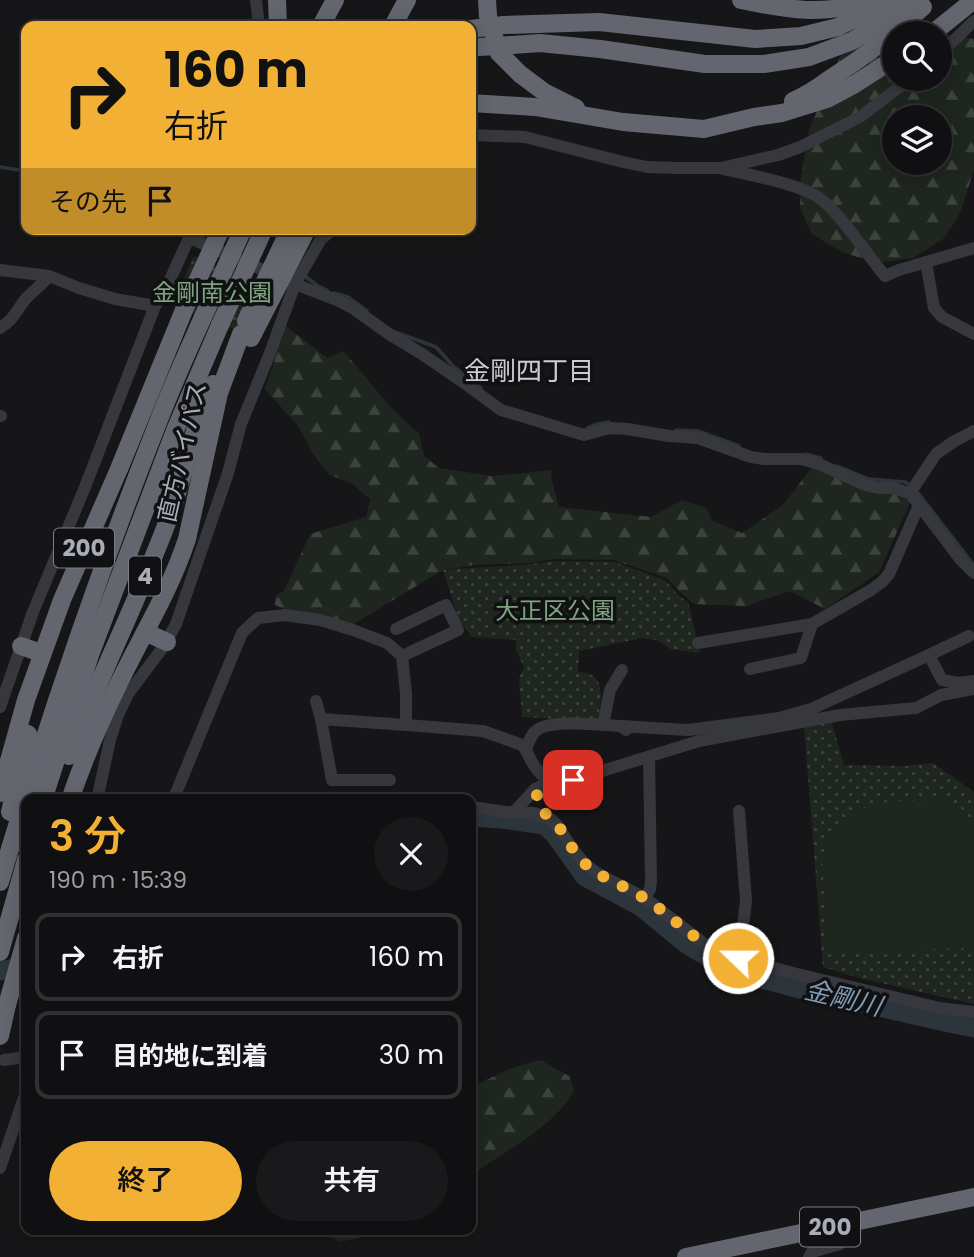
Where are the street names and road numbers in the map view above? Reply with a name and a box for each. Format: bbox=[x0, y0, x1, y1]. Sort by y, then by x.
street label: 直方バイパス bbox=[150, 378, 214, 526]
road number: 200 bbox=[54, 528, 114, 568]
road number: 4 bbox=[129, 556, 161, 596]
road number: 200 bbox=[800, 1208, 860, 1246]

